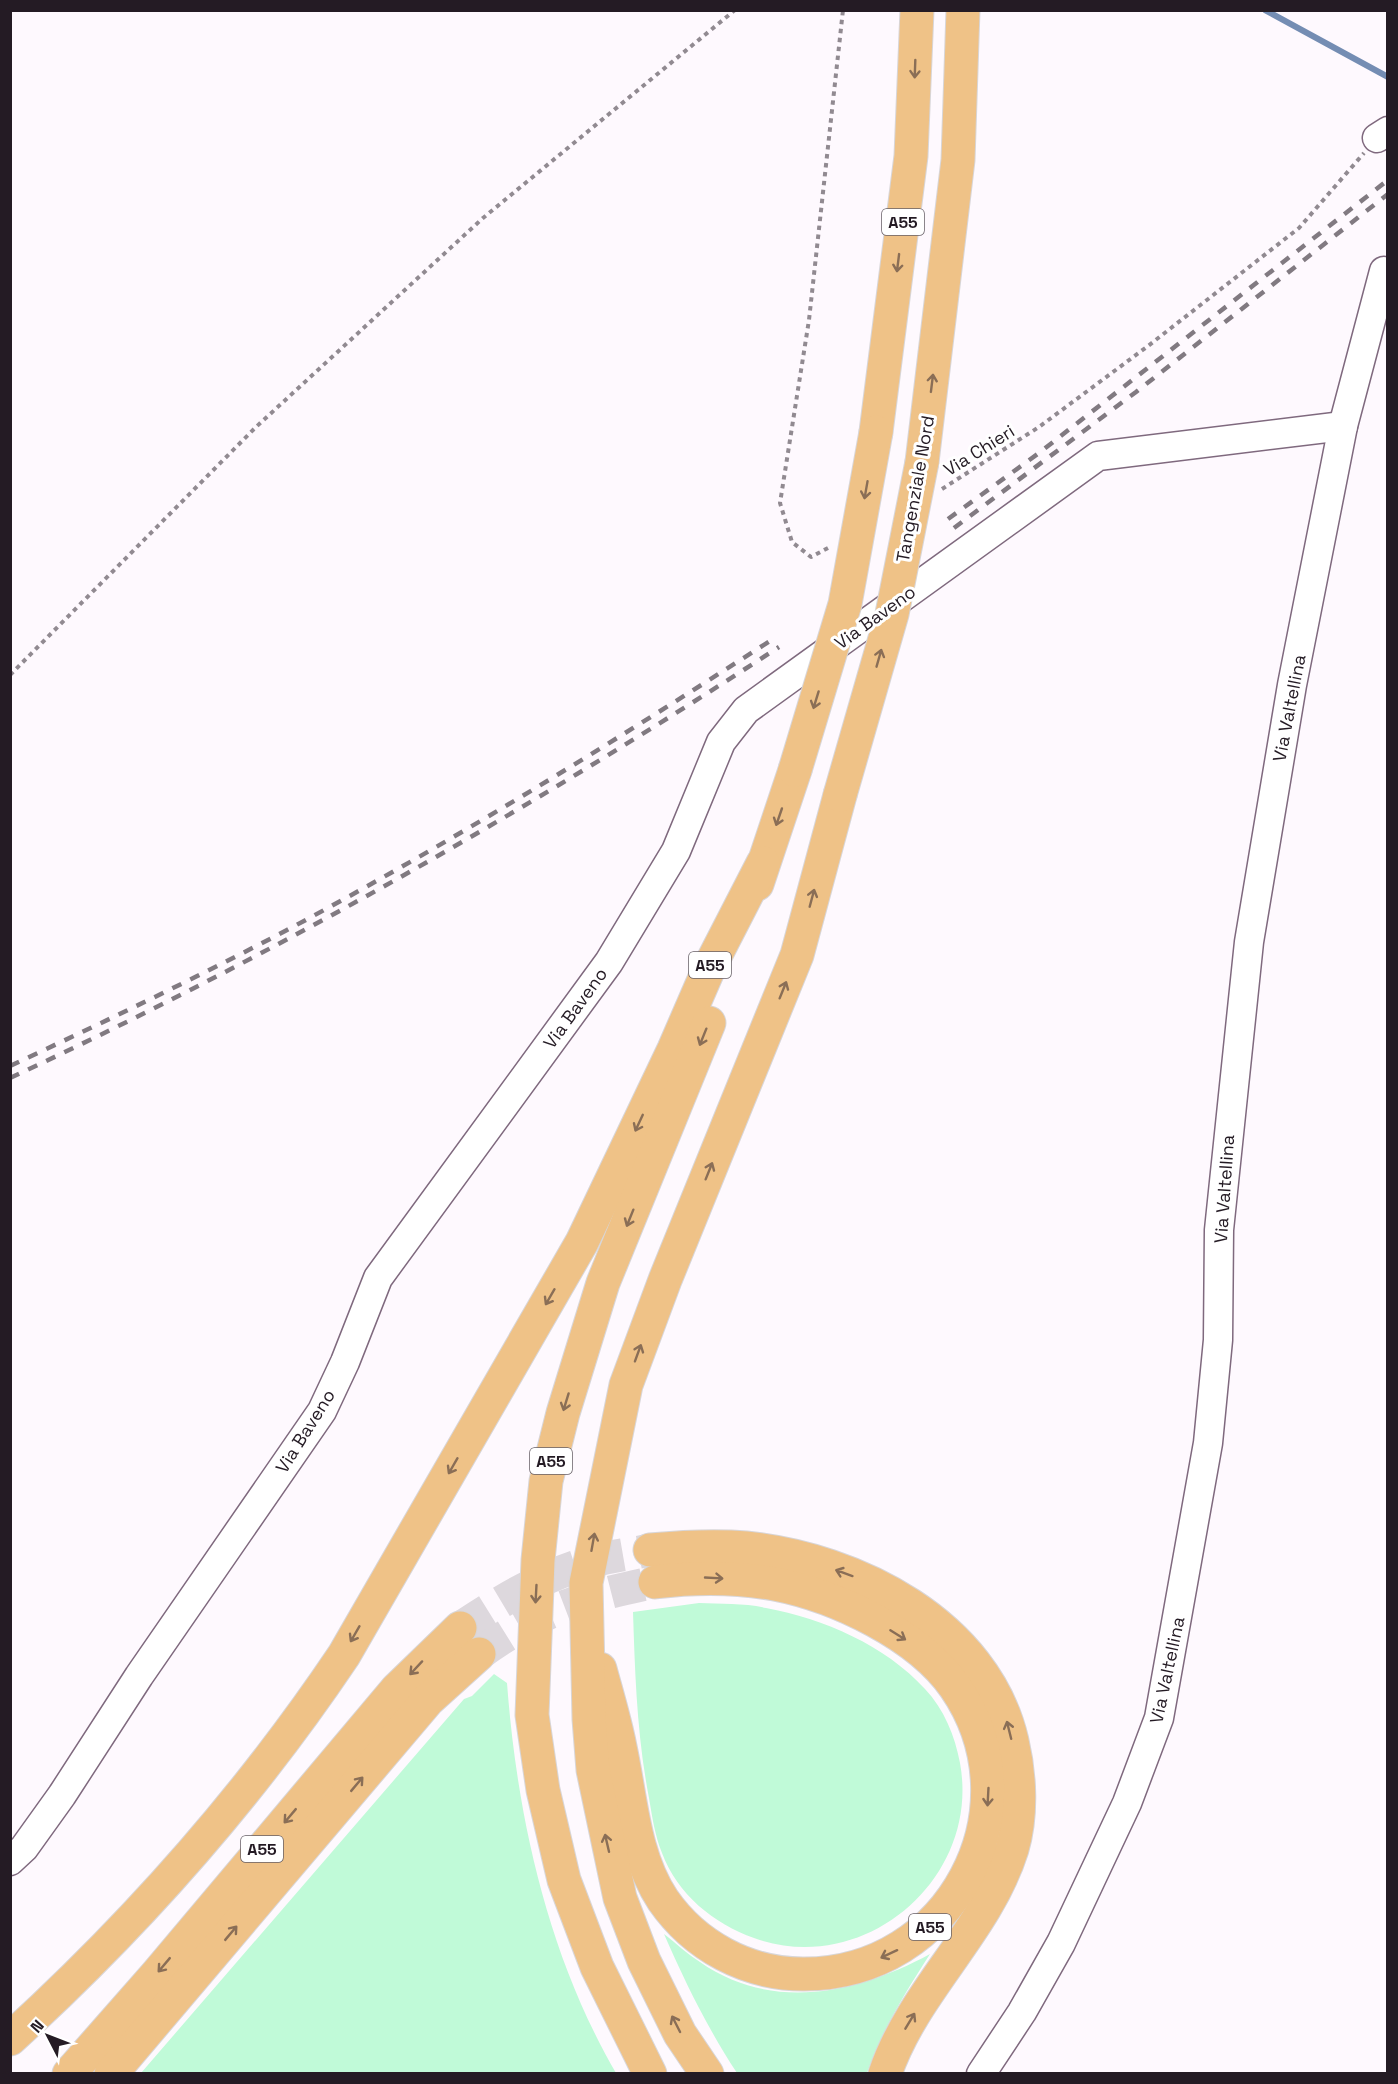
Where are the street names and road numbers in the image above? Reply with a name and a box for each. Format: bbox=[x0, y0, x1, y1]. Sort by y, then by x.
road number: A55 bbox=[882, 209, 924, 235]
street label: Tangenziale Nord bbox=[891, 414, 939, 564]
street label: Via Chieri bbox=[939, 419, 1019, 481]
street label: Via Baveno bbox=[830, 580, 920, 654]
street label: Via Valtellina bbox=[1267, 652, 1311, 764]
road number: A55 bbox=[689, 952, 731, 978]
street label: Via Baveno bbox=[538, 963, 612, 1053]
street label: Via Valtellina bbox=[1209, 1134, 1239, 1244]
street label: Via Baveno bbox=[270, 1385, 340, 1477]
road number: A55 bbox=[530, 1448, 572, 1474]
street label: Via Valtellina bbox=[1144, 1614, 1190, 1726]
road number: A55 bbox=[241, 1836, 283, 1862]
road number: A55 bbox=[909, 1914, 951, 1940]

